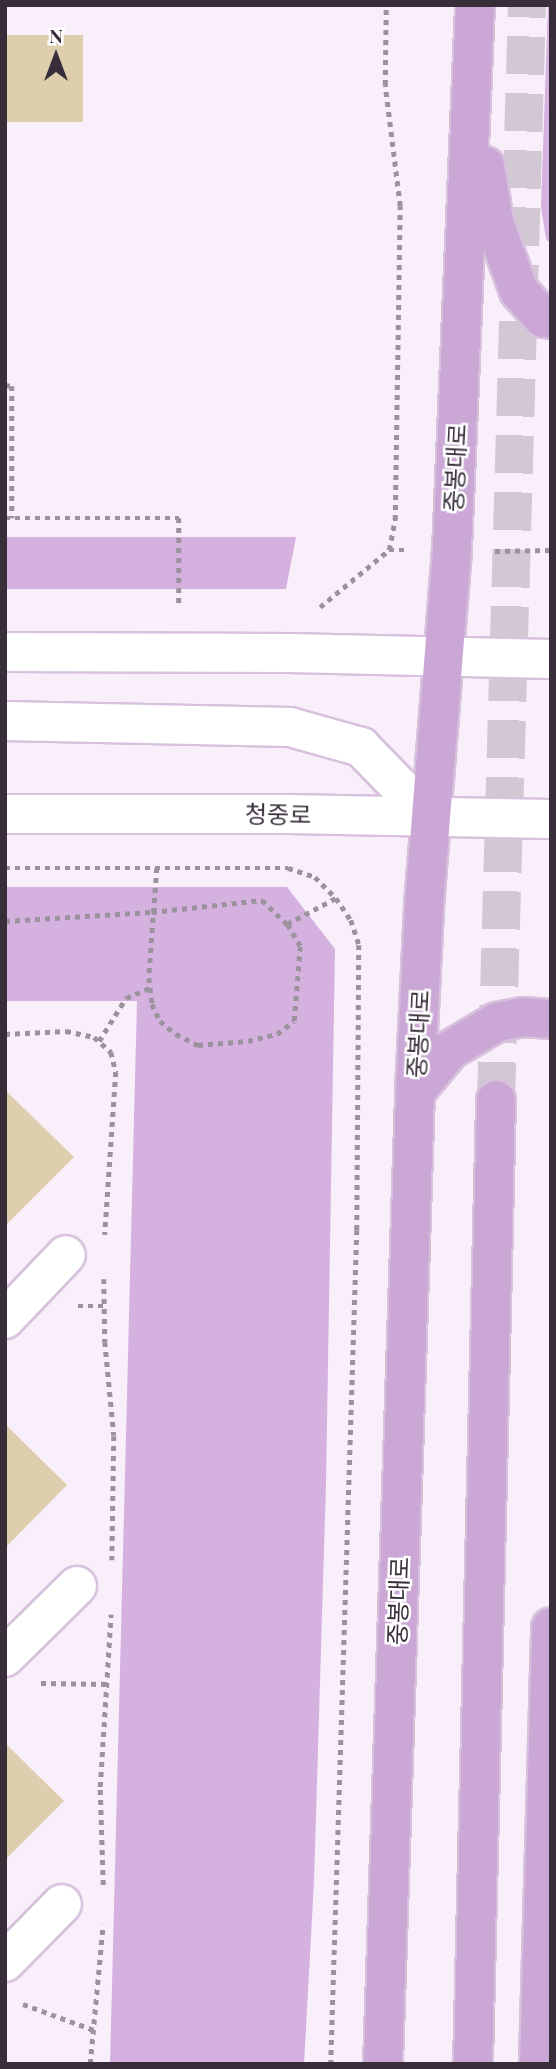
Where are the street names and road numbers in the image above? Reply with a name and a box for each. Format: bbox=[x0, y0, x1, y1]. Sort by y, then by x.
street label: 중봉대로 bbox=[438, 423, 472, 513]
street label: 청중로 bbox=[245, 799, 311, 829]
street label: 중봉대로 bbox=[401, 989, 435, 1079]
street label: 중봉대로 bbox=[382, 1556, 414, 1646]

